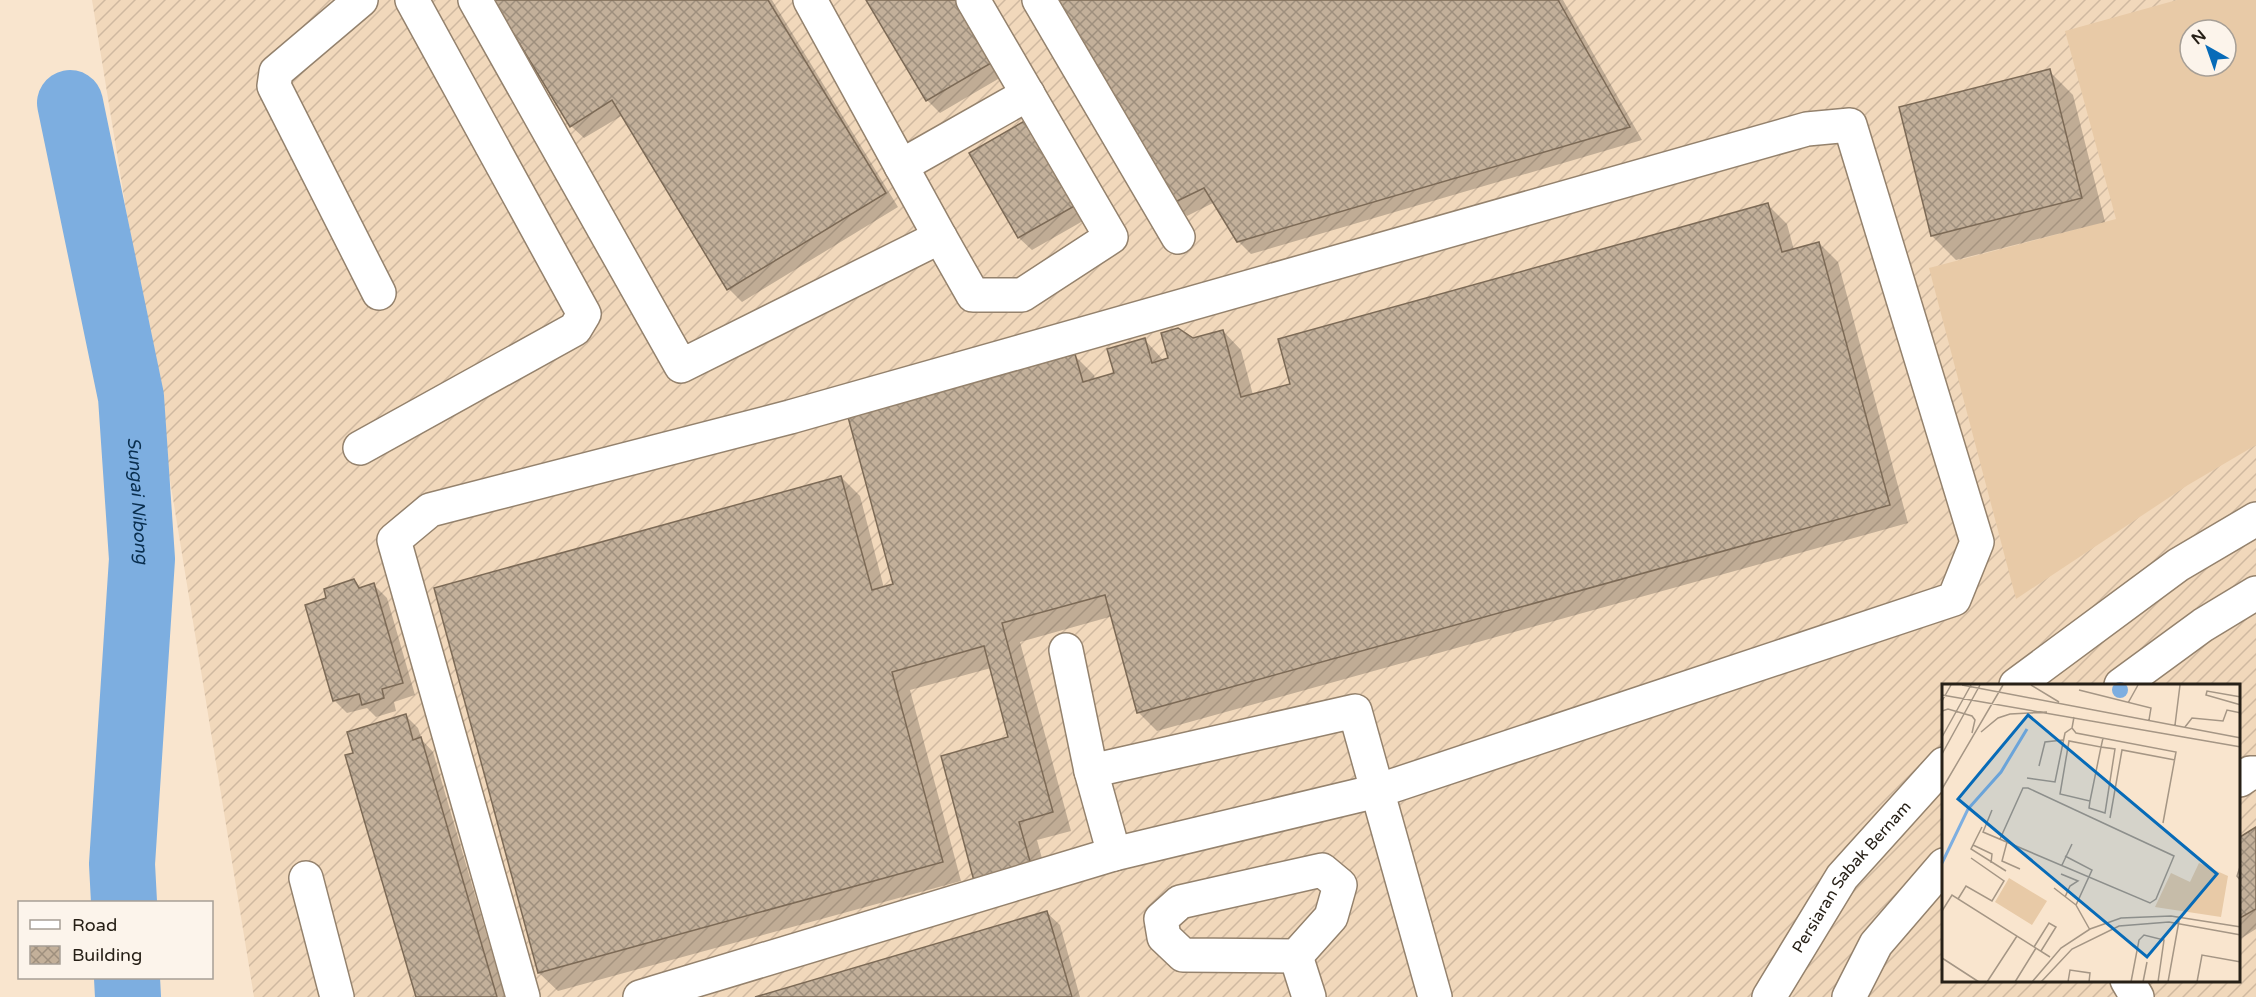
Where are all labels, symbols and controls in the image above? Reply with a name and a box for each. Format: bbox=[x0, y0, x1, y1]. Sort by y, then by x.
north arrow bbox=[2178, 18, 2238, 78]
text: N bbox=[2188, 25, 2210, 49]
water label: Sungai Nibong bbox=[123, 436, 153, 566]
inset map bbox=[1942, 684, 2241, 982]
street label: Persiaran Sabak Bernam bbox=[1788, 797, 1915, 957]
legend bbox=[18, 901, 213, 979]
text: Road bbox=[72, 914, 117, 936]
text: Building bbox=[72, 944, 142, 966]

